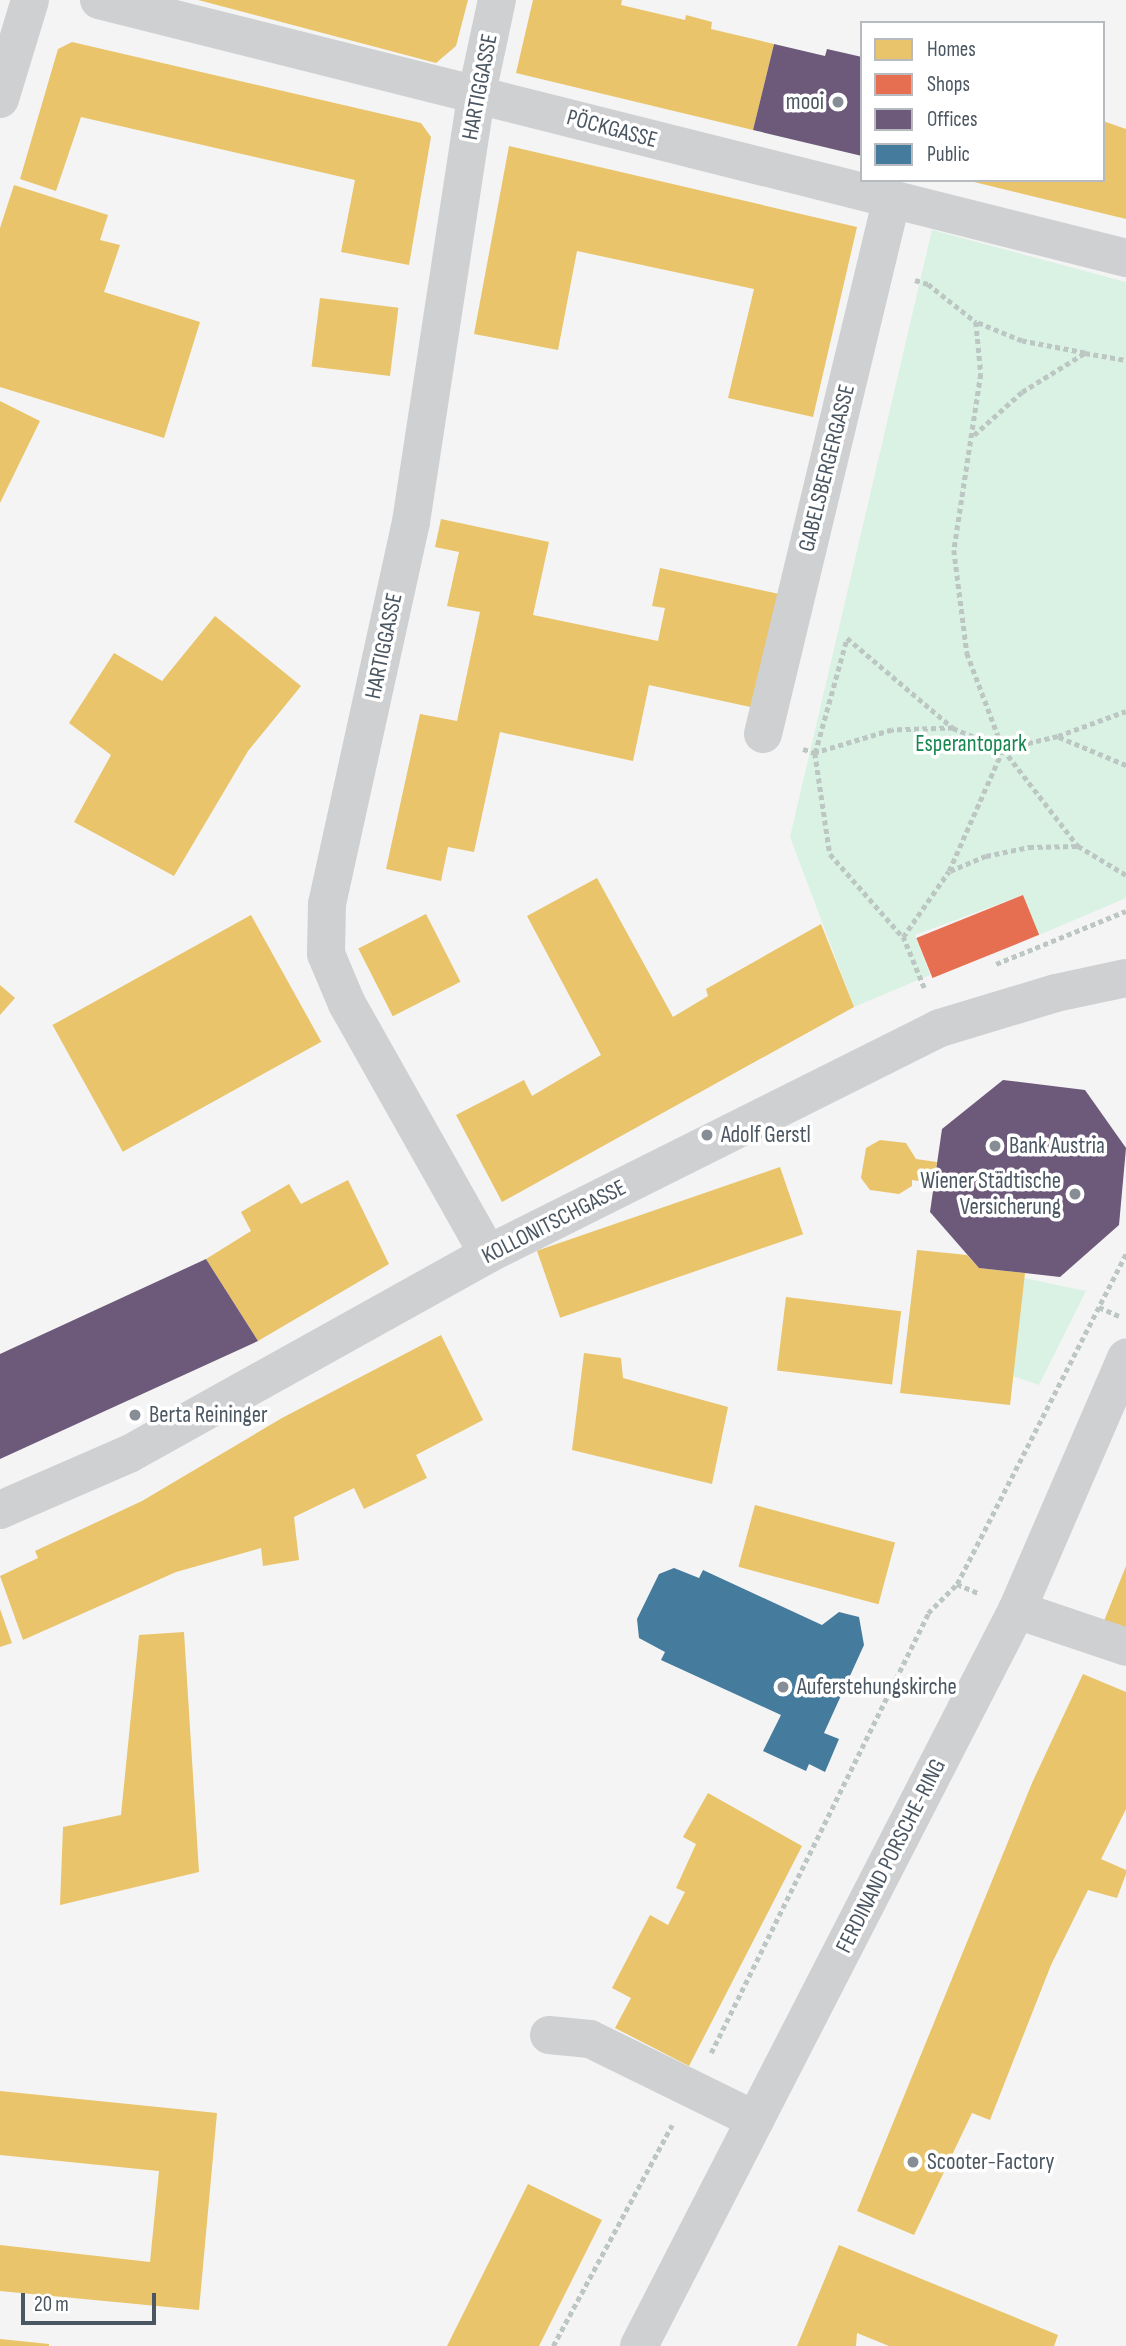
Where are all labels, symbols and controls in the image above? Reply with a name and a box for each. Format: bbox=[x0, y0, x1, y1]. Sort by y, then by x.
legend bbox=[860, 21, 1105, 182]
street label: HARTIGGASSE bbox=[456, 32, 504, 142]
text: Homes bbox=[927, 37, 976, 62]
text: Shops bbox=[927, 72, 970, 97]
place label: mooi bbox=[786, 88, 824, 116]
marker: mooi bbox=[830, 94, 846, 110]
street label: PÖCKGASSE bbox=[564, 104, 660, 154]
text: Offices bbox=[927, 107, 978, 132]
text: Public bbox=[927, 142, 970, 167]
street label: GABELSBERGERGASSE bbox=[793, 382, 861, 554]
street label: HARTIGGASSE bbox=[359, 591, 409, 701]
park label: Esperantopark bbox=[915, 730, 1027, 758]
place label: Adolf Gerstl bbox=[721, 1121, 811, 1149]
marker: Adolf Gerstl bbox=[699, 1127, 715, 1143]
place label: Bank Austria bbox=[1009, 1132, 1105, 1160]
marker: Bank Austria bbox=[987, 1138, 1003, 1154]
place label: Wiener Städtische Versicherung bbox=[920, 1167, 1061, 1221]
street label: KOLLONITSCHGASSE bbox=[477, 1174, 631, 1270]
marker: Wiener Städtische Versicherung bbox=[1067, 1186, 1083, 1202]
place label: Berta Reininger bbox=[149, 1401, 268, 1429]
marker: Berta Reininger bbox=[127, 1407, 143, 1423]
place label: Auferstehungskirche bbox=[797, 1673, 957, 1701]
marker: Auferstehungskirche bbox=[775, 1679, 791, 1695]
street label: FERDINAND PORSCHE-RING bbox=[830, 1754, 952, 1958]
place label: Scooter-Factory bbox=[927, 2148, 1054, 2176]
marker: Scooter-Factory bbox=[905, 2154, 921, 2170]
scale bar bbox=[24, 2280, 159, 2324]
text: 20 m bbox=[34, 2292, 69, 2317]

